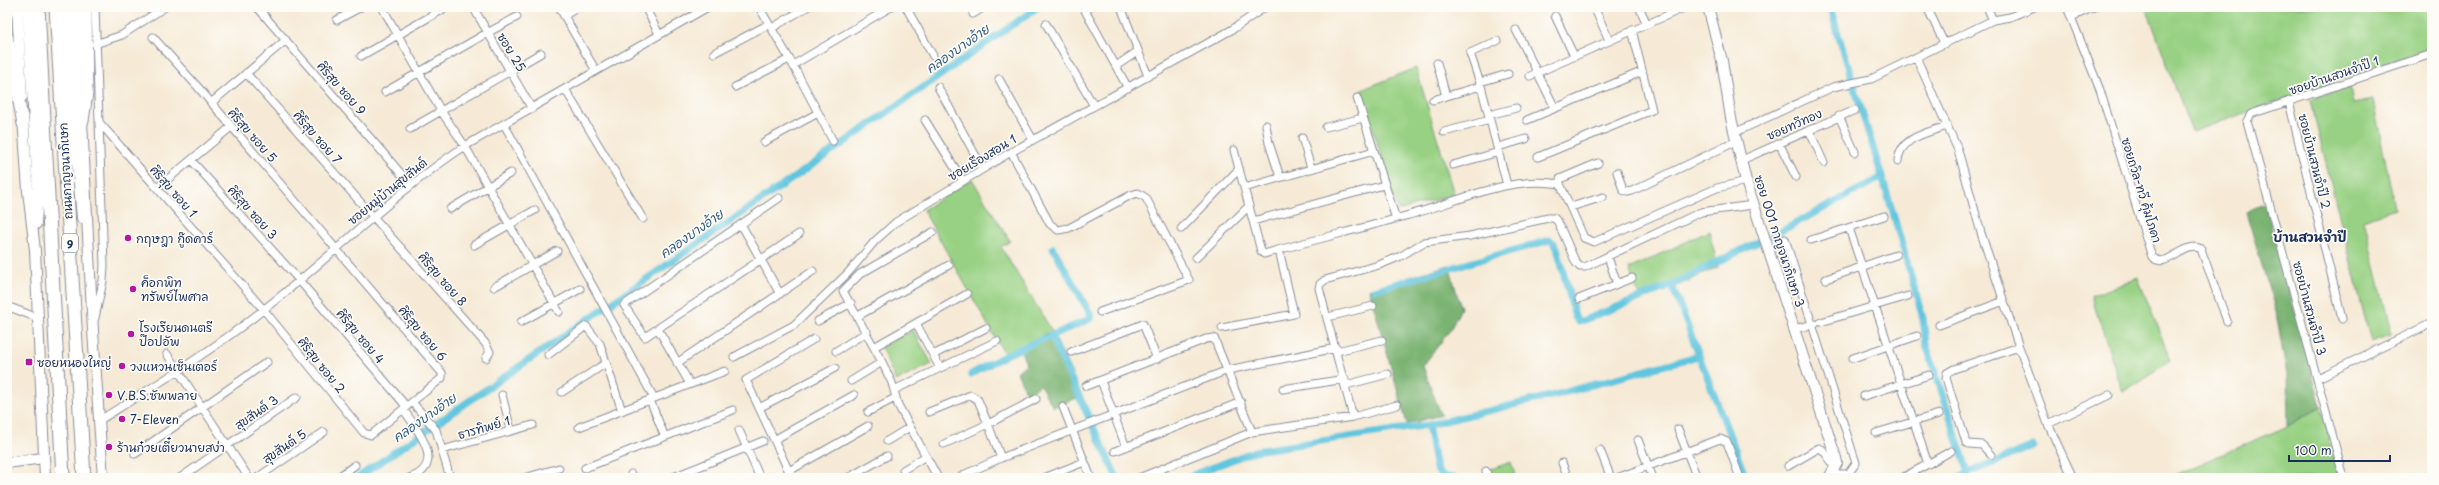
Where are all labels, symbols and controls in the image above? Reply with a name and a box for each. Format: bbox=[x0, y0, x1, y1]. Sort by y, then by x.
water label: คลองบางอ้าย bbox=[921, 18, 994, 77]
street label: ซอย 25 bbox=[493, 29, 531, 75]
street label: ซอยบ้านสวนจำปี 1 bbox=[2286, 51, 2382, 99]
street label: ศิริสุข ซอย 9 bbox=[313, 57, 370, 120]
street label: ศิริสุข ซอย 5 bbox=[224, 104, 282, 167]
street label: ซอยทวีทอง bbox=[1763, 104, 1825, 144]
street label: ศิริสุข ซอย 7 bbox=[289, 106, 346, 168]
street label: ซอยบ้านสวนจำปี 2 bbox=[2294, 112, 2336, 210]
street label: ถนนกาญจนาภิเษก bbox=[53, 122, 77, 220]
street label: ซอยเรืองสอน 1 bbox=[944, 129, 1020, 185]
street label: ซอยถวิล-ทวี คุ้มโภคา bbox=[2116, 135, 2167, 245]
street label: ซอยหมู่บ้านสุขสันต์ bbox=[343, 153, 431, 229]
street label: ศิริสุข ซอย 1 bbox=[145, 161, 202, 222]
street label: ซอย 001 กาญจนาภิเษก 3 bbox=[1750, 173, 1810, 309]
street label: ศิริสุข ซอย 3 bbox=[223, 181, 282, 243]
water label: คลองบางอ้าย bbox=[655, 203, 728, 262]
district label: บ้านสวนจำปี bbox=[2273, 227, 2347, 246]
place label: กฤษฎา กู๊ดคาร์ bbox=[136, 229, 213, 248]
marker: กฤษฎา กู๊ดคาร์ bbox=[123, 233, 133, 243]
road number: 9 bbox=[62, 234, 78, 252]
street label: ศิริสุข ซอย 8 bbox=[414, 248, 471, 310]
street label: ซอยบ้านสวนจำปี 3 bbox=[2289, 259, 2331, 357]
place label: ค็อกพิท ทรัพย์ไพศาล bbox=[141, 273, 208, 305]
marker: ค็อกพิท ทรัพย์ไพศาล bbox=[128, 284, 138, 294]
street label: ศิริสุข ซอย 6 bbox=[394, 302, 451, 365]
street label: ศิริสุข ซอย 4 bbox=[332, 305, 389, 368]
place label: โรงเรียนดนตรี ป๊อปอัพ bbox=[139, 318, 213, 350]
marker: โรงเรียนดนตรี ป๊อปอัพ bbox=[126, 329, 136, 339]
street label: ศิริสุข ซอย 2 bbox=[293, 333, 350, 397]
place label: ซอยหนองใหญ่ bbox=[37, 353, 111, 371]
marker: ซอยหนองใหญ่ bbox=[24, 357, 34, 367]
place label: วงแหวนเซ็นเตอร์ bbox=[130, 357, 218, 375]
marker: วงแหวนเซ็นเตอร์ bbox=[117, 361, 127, 371]
place label: V.B.S.ซัพพลาย bbox=[117, 386, 197, 404]
water label: คลองบางอ้าย bbox=[388, 387, 461, 446]
marker: V.B.S.ซัพพลาย bbox=[104, 390, 114, 400]
street label: สุขสันต์ 3 bbox=[230, 390, 282, 434]
place label: 7-Eleven bbox=[130, 410, 179, 428]
street label: ธารทิพย์ 1 bbox=[456, 411, 512, 443]
marker: 7-Eleven bbox=[117, 414, 127, 424]
street label: สุขสันต์ 5 bbox=[258, 425, 310, 468]
place label: ร้านก๋วยเตี๋ยวนายสง่า bbox=[117, 436, 225, 456]
scale bar bbox=[2289, 437, 2390, 463]
text: 100 m bbox=[2295, 441, 2332, 459]
marker: ร้านก๋วยเตี๋ยวนายสง่า bbox=[104, 442, 114, 452]

